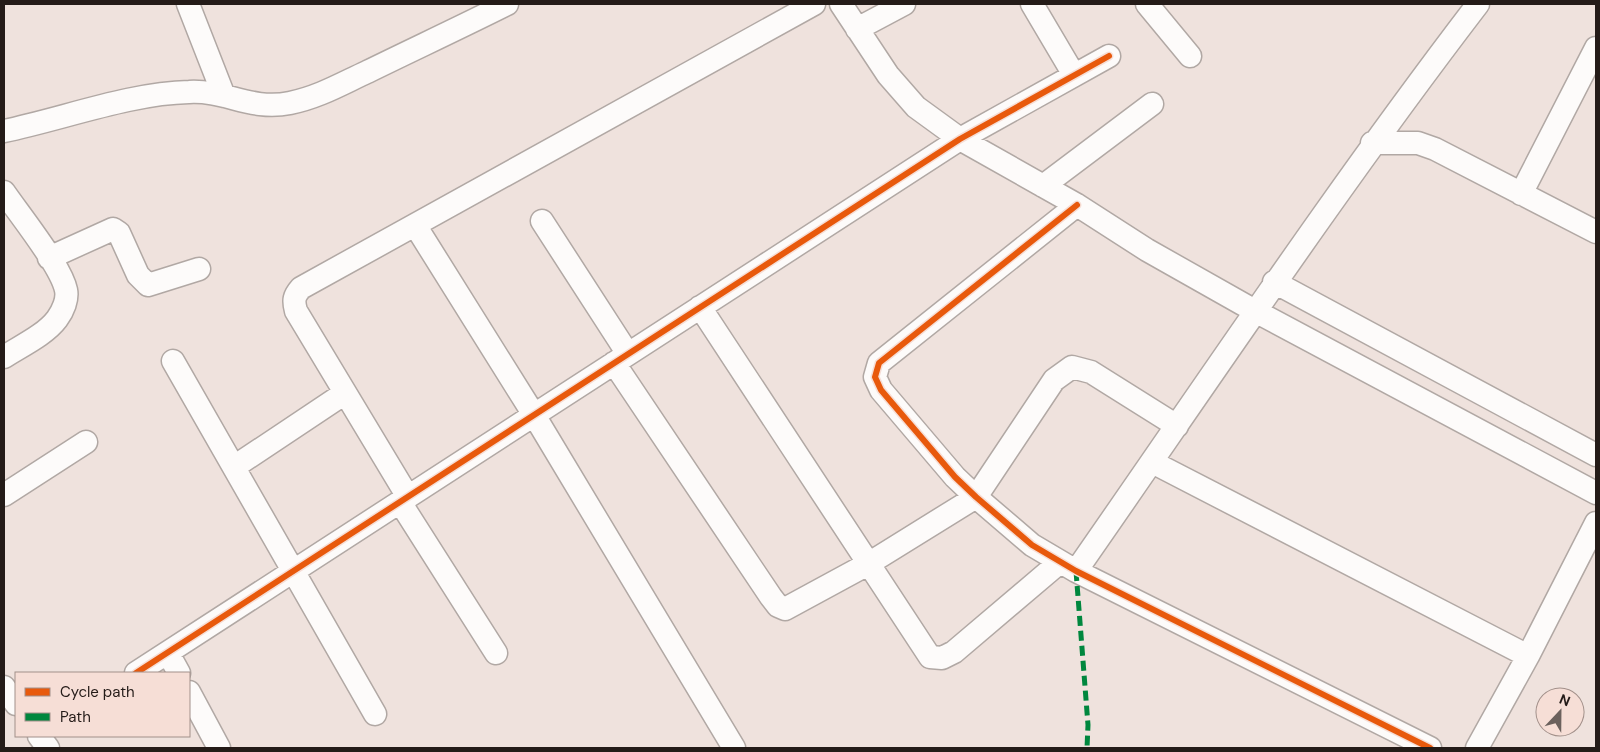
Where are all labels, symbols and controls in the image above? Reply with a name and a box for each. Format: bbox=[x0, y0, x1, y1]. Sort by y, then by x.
legend bbox=[15, 672, 190, 737]
text: Cycle path bbox=[60, 682, 135, 702]
north arrow bbox=[1535, 687, 1585, 737]
text: N bbox=[1557, 690, 1573, 710]
text: Path bbox=[60, 707, 91, 727]

